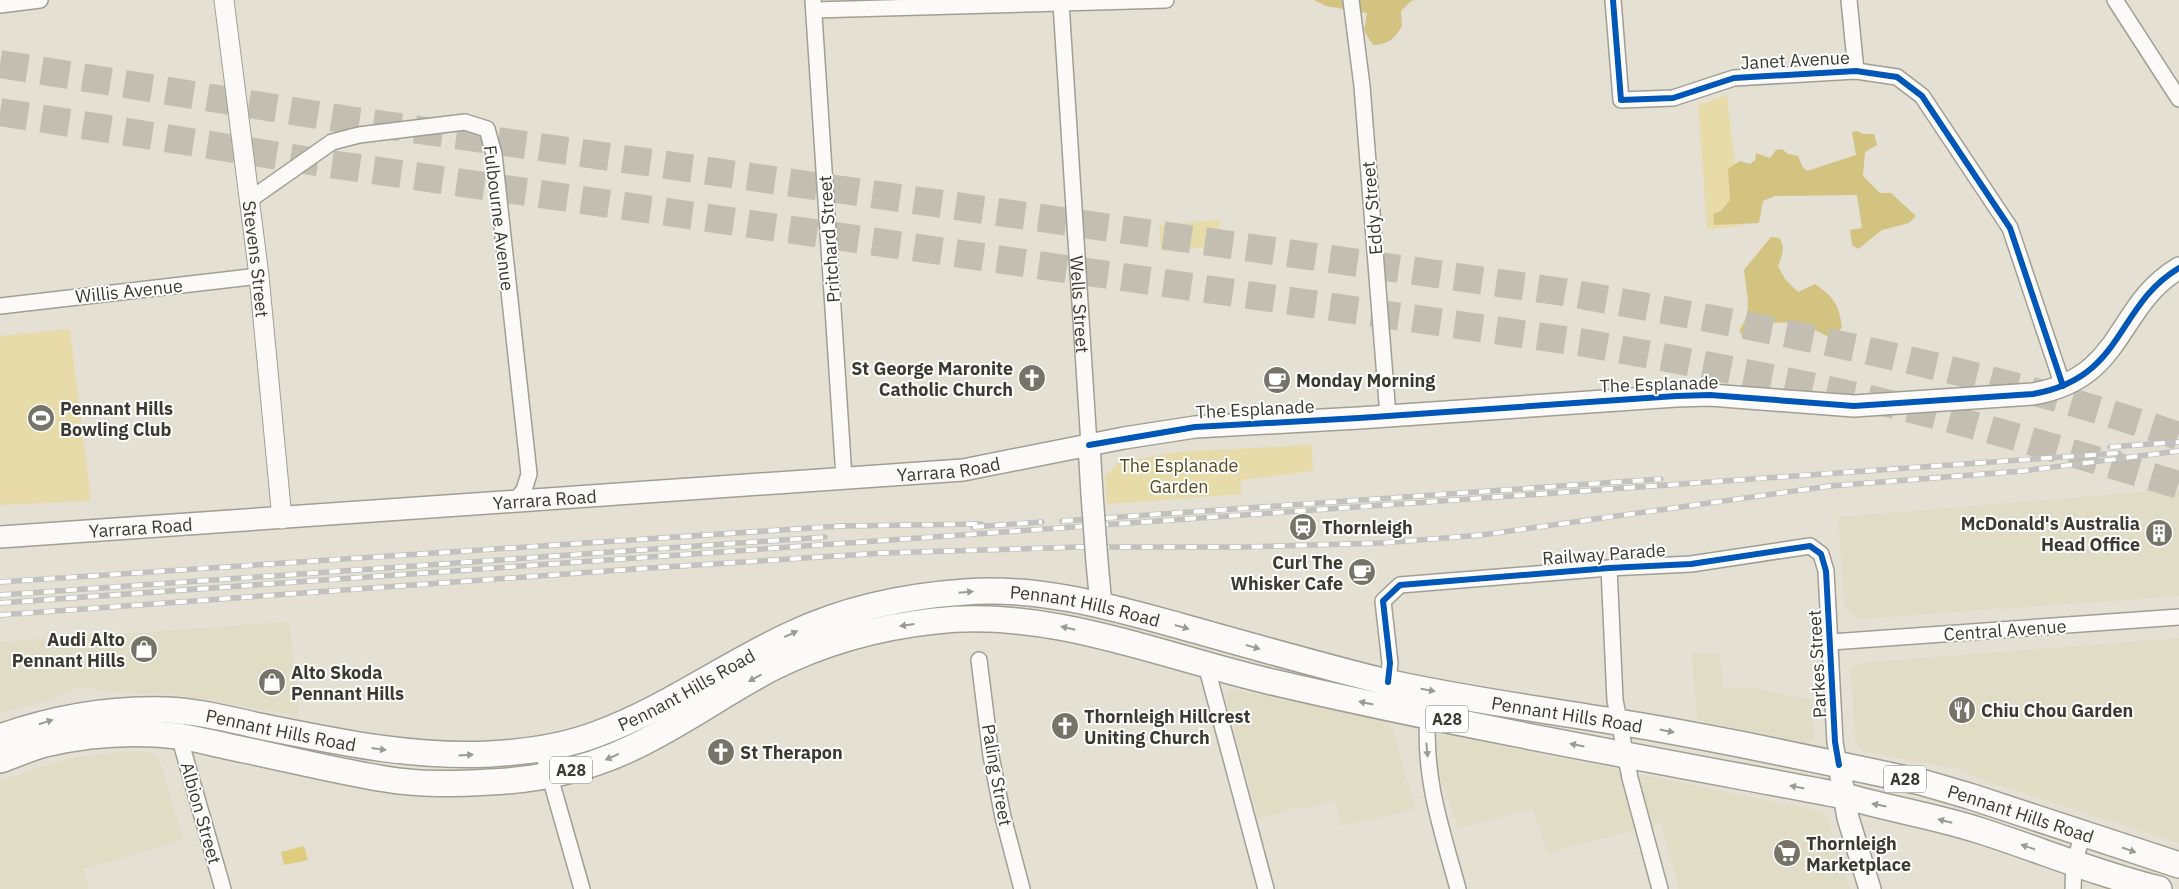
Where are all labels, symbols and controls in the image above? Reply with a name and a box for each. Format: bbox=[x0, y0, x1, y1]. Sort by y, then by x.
street label: Janet Avenue bbox=[1740, 46, 1850, 74]
street label: Fulbourne Avenue bbox=[479, 144, 519, 292]
street label: Eddy Street bbox=[1356, 160, 1388, 256]
street label: Pritchard Street bbox=[813, 175, 845, 303]
street label: Stevens Street bbox=[238, 199, 274, 319]
street label: Wells Street bbox=[1066, 255, 1095, 354]
street label: Willis Avenue bbox=[74, 274, 184, 308]
place label: St George Maronite Catholic Church bbox=[851, 357, 1013, 401]
church icon: St George Maronite Catholic Church bbox=[1017, 363, 1047, 393]
cafe icon: Monday Morning bbox=[1262, 365, 1292, 395]
place label: Monday Morning bbox=[1296, 369, 1435, 392]
street label: The Esplanade bbox=[1599, 370, 1719, 398]
street label: The Esplanade bbox=[1195, 394, 1315, 424]
place label: Pennant Hills Bowling Club bbox=[60, 397, 173, 441]
sports icon: Pennant Hills Bowling Club bbox=[26, 403, 56, 433]
street label: Yarrara Road bbox=[896, 451, 1002, 486]
park label: The Esplanade Garden bbox=[1119, 454, 1239, 498]
street label: Yarrara Road bbox=[492, 484, 597, 514]
street label: Yarrara Road bbox=[88, 512, 193, 542]
station icon: Thornleigh bbox=[1288, 512, 1318, 542]
place label: McDonald's Australia Head Office bbox=[1961, 512, 2140, 556]
place label: Thornleigh bbox=[1322, 516, 1413, 539]
building icon: McDonald's Australia Head Office bbox=[2144, 518, 2174, 548]
street label: Railway Parade bbox=[1542, 538, 1667, 570]
place label: Curl The Whisker Cafe bbox=[1231, 551, 1343, 595]
cafe icon: Curl The Whisker Cafe bbox=[1347, 557, 1377, 587]
street label: Pennant Hills Road bbox=[1009, 580, 1163, 632]
one-way arrow bbox=[958, 588, 974, 596]
street label: Parkes Street bbox=[1803, 609, 1831, 719]
street label: Central Avenue bbox=[1943, 614, 2067, 646]
one-way arrow bbox=[899, 621, 915, 629]
one-way arrow bbox=[1174, 623, 1189, 631]
one-way arrow bbox=[1061, 624, 1076, 632]
place label: Audi Alto Pennant Hills bbox=[12, 628, 125, 672]
one-way arrow bbox=[784, 630, 798, 638]
shop icon: Audi Alto Pennant Hills bbox=[129, 634, 159, 664]
street label: Pennant Hills Road bbox=[614, 643, 759, 736]
one-way arrow bbox=[1245, 644, 1260, 652]
place label: Alto Skoda Pennant Hills bbox=[291, 661, 404, 705]
shop icon: Alto Skoda Pennant Hills bbox=[257, 667, 287, 697]
one-way arrow bbox=[747, 674, 762, 682]
one-way arrow bbox=[1420, 686, 1436, 694]
street label: Pennant Hills Road bbox=[1490, 691, 1644, 737]
restaurant icon: Chiu Chou Garden bbox=[1947, 695, 1977, 725]
one-way arrow bbox=[1359, 699, 1374, 707]
place label: Chiu Chou Garden bbox=[1981, 699, 2133, 722]
street label: Pennant Hills Road bbox=[204, 703, 358, 756]
place label: Thornleigh Hillcrest Uniting Church bbox=[1084, 705, 1250, 749]
road number: A28 bbox=[1426, 706, 1468, 732]
church icon: Thornleigh Hillcrest Uniting Church bbox=[1050, 711, 1080, 741]
one-way arrow bbox=[39, 718, 54, 726]
street label: Paling Street bbox=[977, 722, 1017, 828]
one-way arrow bbox=[1659, 728, 1675, 736]
church icon: St Therapon bbox=[706, 737, 736, 767]
place label: St Therapon bbox=[740, 741, 843, 764]
one-way arrow bbox=[1570, 741, 1585, 749]
one-way arrow bbox=[1423, 742, 1431, 758]
one-way arrow bbox=[371, 745, 387, 753]
one-way arrow bbox=[459, 751, 475, 759]
one-way arrow bbox=[605, 753, 619, 761]
road number: A28 bbox=[550, 756, 592, 784]
street label: Albion Street bbox=[175, 759, 227, 867]
road number: A28 bbox=[1884, 766, 1926, 792]
street label: Pennant Hills Road bbox=[1945, 779, 2097, 848]
one-way arrow bbox=[1788, 783, 1804, 791]
one-way arrow bbox=[1871, 801, 1887, 809]
one-way arrow bbox=[1938, 816, 1953, 824]
place label: Thornleigh Marketplace bbox=[1806, 832, 1911, 876]
supermarket icon: Thornleigh Marketplace bbox=[1772, 838, 1802, 868]
one-way arrow bbox=[2020, 843, 2035, 851]
one-way arrow bbox=[2122, 846, 2137, 854]

